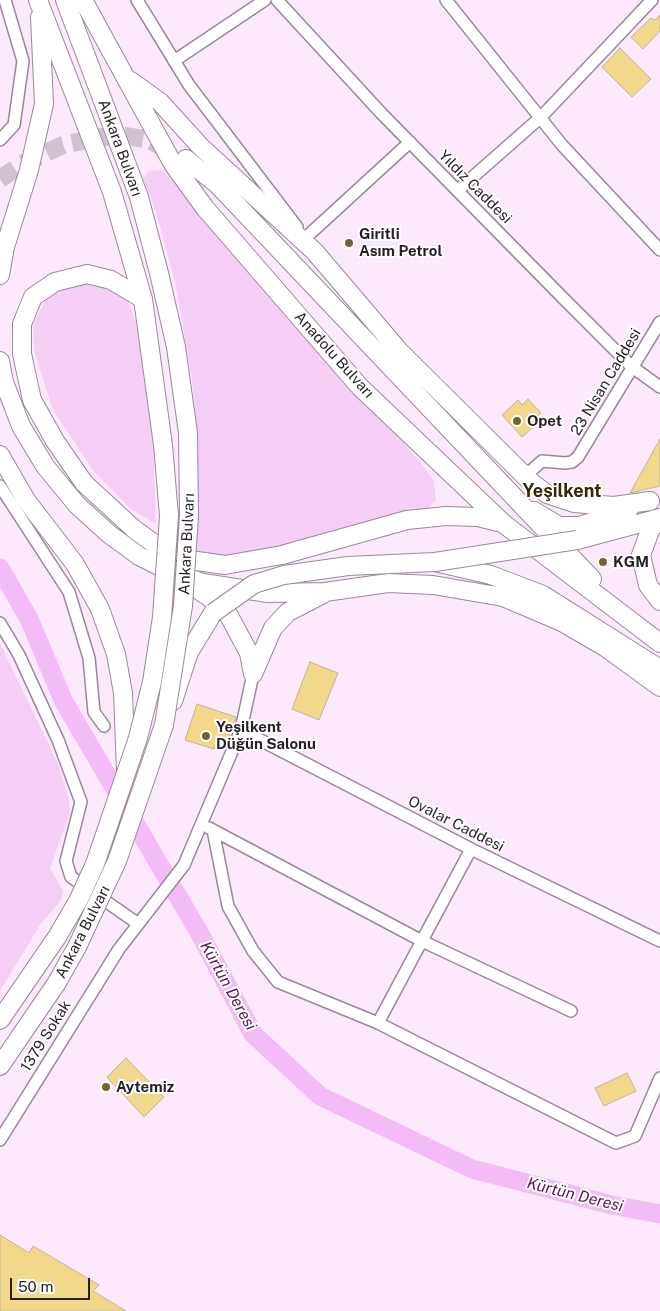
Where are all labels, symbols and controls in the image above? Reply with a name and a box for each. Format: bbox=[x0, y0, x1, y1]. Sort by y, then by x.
street label: Ankara Bulvarı bbox=[94, 97, 146, 199]
street label: Yıldız Caddesi bbox=[435, 147, 515, 227]
place label: Giritli Asım Petrol bbox=[359, 225, 442, 260]
marker: Giritli Asım Petrol bbox=[343, 237, 355, 249]
street label: Anadolu Bulvarı bbox=[291, 308, 377, 402]
street label: 23 Nisan Caddesi bbox=[567, 325, 645, 439]
place label: Opet bbox=[527, 412, 562, 430]
marker: Opet bbox=[511, 415, 523, 427]
district label: Yeşilkent bbox=[523, 480, 601, 502]
street label: Ankara Bulvarı bbox=[175, 493, 199, 595]
place label: KGM bbox=[613, 553, 649, 571]
marker: KGM bbox=[597, 556, 609, 568]
place label: Yeşilkent Düğün Salonu bbox=[216, 718, 316, 753]
marker: Yeşilkent Düğün Salonu bbox=[200, 730, 212, 742]
street label: Ovalar Caddesi bbox=[405, 792, 507, 856]
street label: Ankara Bulvarı bbox=[52, 883, 114, 981]
water label: Kürtün Deresi bbox=[196, 938, 260, 1034]
street label: 1379 Sokak bbox=[17, 997, 75, 1075]
place label: Aytemiz bbox=[116, 1078, 174, 1096]
marker: Aytemiz bbox=[100, 1081, 112, 1093]
water label: Kürtün Deresi bbox=[525, 1174, 625, 1216]
scale bar bbox=[12, 1268, 92, 1300]
text: 50 m bbox=[18, 1278, 53, 1295]

